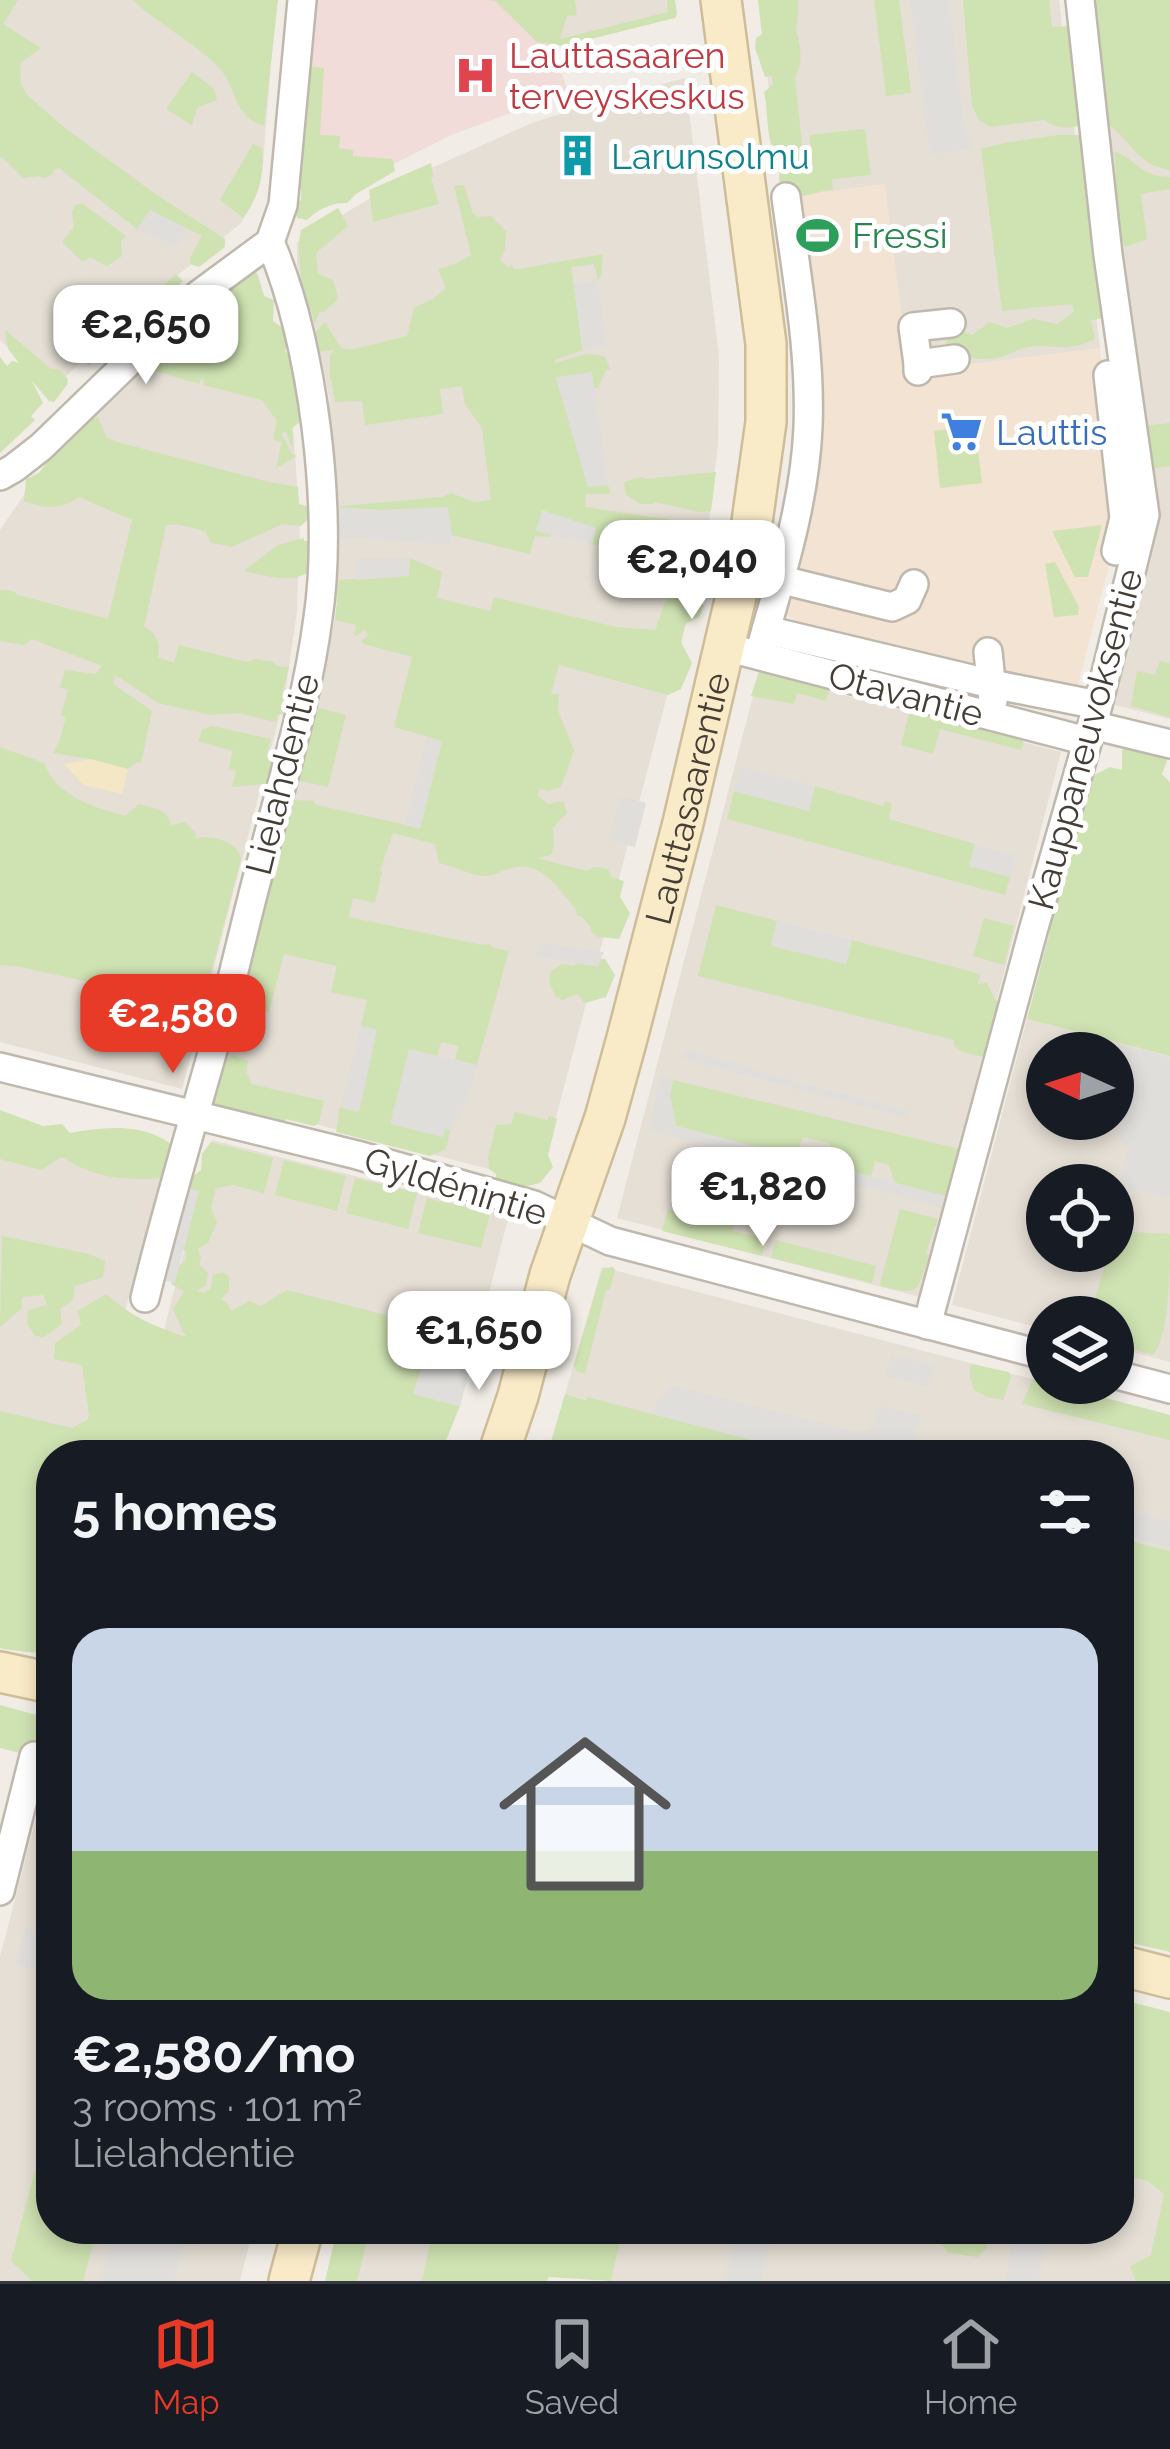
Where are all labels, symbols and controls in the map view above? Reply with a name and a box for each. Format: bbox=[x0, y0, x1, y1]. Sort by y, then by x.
place label: Lauttasaaren terveyskeskus bbox=[509, 34, 745, 117]
hospital icon: Lauttasaaren terveyskeskus bbox=[452, 53, 498, 99]
building icon: Larunsolmu bbox=[554, 133, 600, 179]
place label: Larunsolmu bbox=[611, 135, 810, 177]
sports icon: Fressi bbox=[795, 212, 841, 258]
place label: Fressi bbox=[852, 214, 948, 256]
pin: €2,650 bbox=[48, 285, 244, 387]
text: €2,650 bbox=[80, 301, 212, 347]
supermarket icon: Lauttis bbox=[939, 409, 985, 455]
place label: Lauttis bbox=[996, 411, 1107, 453]
pin: €2,040 bbox=[594, 520, 790, 622]
text: €2,040 bbox=[626, 536, 758, 582]
street label: Kauppaneuvoksentie bbox=[1019, 564, 1151, 914]
street label: Otavantie bbox=[824, 653, 988, 735]
street label: Lauttasaarentie bbox=[637, 668, 738, 929]
street label: Lielahdentie bbox=[237, 669, 327, 879]
pin: €2,580 bbox=[75, 974, 271, 1076]
text: €2,580 bbox=[107, 990, 239, 1036]
north arrow bbox=[1026, 1032, 1134, 1140]
map controls bbox=[1026, 1032, 1134, 1404]
street label: Gyldénintie bbox=[360, 1138, 552, 1234]
pin: €1,820 bbox=[665, 1147, 861, 1249]
text: €1,820 bbox=[699, 1163, 827, 1209]
button: locate bbox=[1026, 1164, 1134, 1272]
pin: €1,650 bbox=[381, 1291, 577, 1393]
button: layers bbox=[1026, 1296, 1134, 1404]
text: €1,650 bbox=[415, 1307, 543, 1353]
icon: filters bbox=[1032, 1479, 1098, 1545]
text: 5 homes bbox=[72, 1482, 277, 1542]
icon: home bbox=[477, 1706, 693, 1922]
text: €2,580/mo bbox=[72, 2024, 355, 2084]
text: 3 rooms · 101 m² bbox=[72, 2084, 362, 2130]
text: Lielahdentie bbox=[72, 2130, 295, 2176]
tab: Map bbox=[153, 2311, 220, 2422]
tab: Saved bbox=[525, 2311, 619, 2422]
tab: Home bbox=[924, 2311, 1017, 2422]

